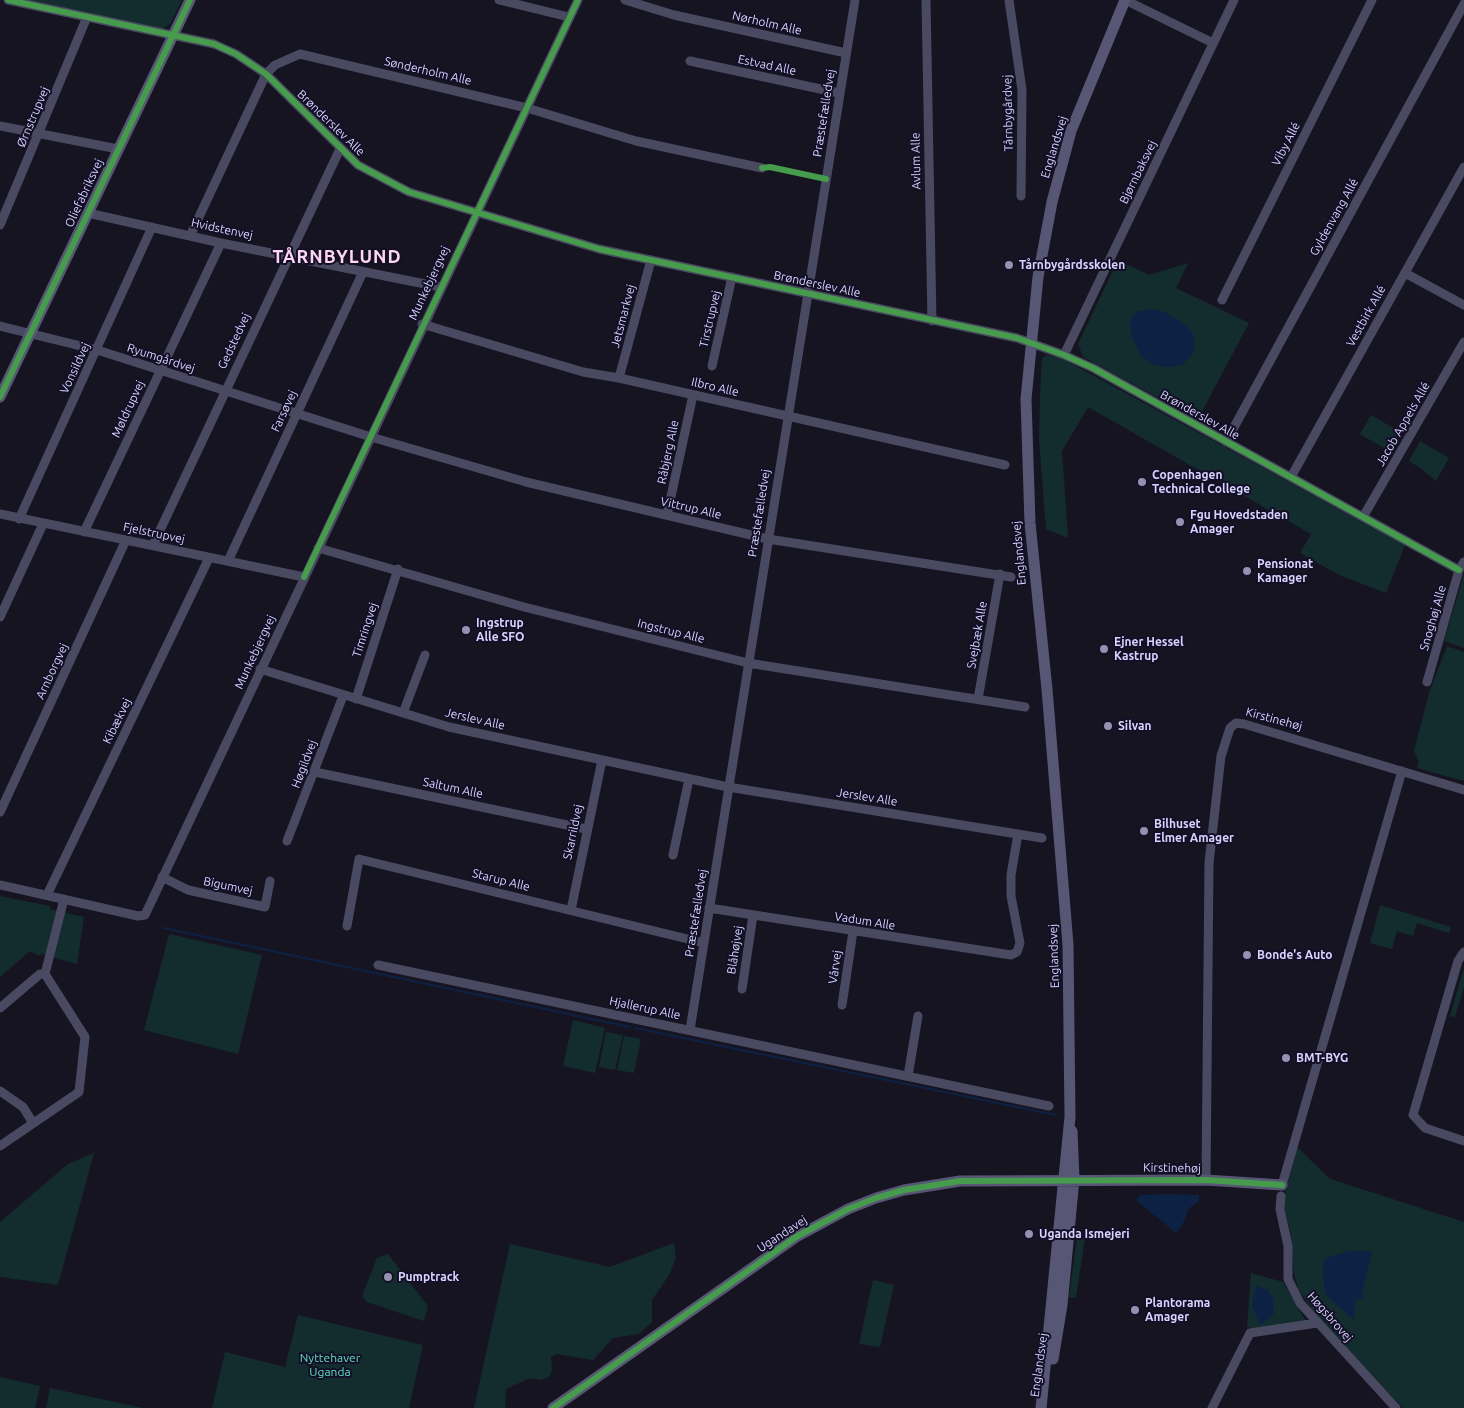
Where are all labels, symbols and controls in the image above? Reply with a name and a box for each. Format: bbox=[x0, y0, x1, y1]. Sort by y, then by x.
street label: Nørholm Alle bbox=[731, 8, 803, 38]
street label: Estvad Alle bbox=[737, 52, 797, 78]
street label: Sønderholm Alle bbox=[383, 54, 473, 88]
street label: Præstefælledvej bbox=[810, 68, 838, 158]
street label: Tårnbygårdvej bbox=[1000, 75, 1016, 151]
street label: Ørnstrupvej bbox=[14, 85, 52, 149]
street label: Brønderslev Alle bbox=[294, 87, 368, 159]
street label: Englandsvej bbox=[1038, 114, 1070, 180]
street label: Viby Allé bbox=[1269, 120, 1303, 168]
street label: Avlum Alle bbox=[908, 132, 924, 190]
street label: Bjørnbaksvej bbox=[1116, 138, 1160, 206]
street label: Oliefabriksvej bbox=[62, 156, 106, 230]
street label: Gyldenvang Allé bbox=[1307, 176, 1361, 258]
street label: Hvidstenvej bbox=[190, 215, 254, 243]
street label: Munkebjergvej bbox=[406, 244, 452, 322]
district label: TÅRNBYLUND bbox=[271, 246, 403, 268]
place label: Tårnbygårdsskolen bbox=[1019, 258, 1125, 272]
marker: Tårnbygårdsskolen bbox=[1003, 259, 1015, 271]
street label: Brønderslev Alle bbox=[772, 268, 862, 300]
street label: Jetsmarkvej bbox=[608, 283, 638, 349]
street label: Vestbirk Allé bbox=[1343, 283, 1389, 349]
street label: Tirstrupvej bbox=[696, 289, 724, 349]
street label: Gedstedvej bbox=[215, 311, 253, 371]
street label: Vonsildvej bbox=[57, 340, 93, 396]
street label: Ryumgårdvej bbox=[125, 340, 197, 376]
street label: Ilbro Alle bbox=[690, 375, 740, 399]
street label: Møldrupvej bbox=[109, 378, 147, 440]
street label: Jacob Appels Allé bbox=[1373, 379, 1433, 469]
street label: Brønderslev Alle bbox=[1158, 387, 1242, 443]
street label: Farsøvej bbox=[268, 388, 300, 434]
street label: Råbjerg Alle bbox=[654, 419, 682, 485]
street label: Præstefælledvej bbox=[745, 468, 773, 558]
place label: Copenhagen Technical College bbox=[1152, 468, 1250, 496]
marker: Copenhagen Technical College bbox=[1136, 476, 1148, 488]
street label: Vittrup Alle bbox=[659, 494, 723, 522]
place label: Fgu Hovedstaden Amager bbox=[1190, 508, 1288, 536]
marker: Fgu Hovedstaden Amager bbox=[1174, 516, 1186, 528]
street label: Fjelstrupvej bbox=[122, 519, 186, 547]
street label: Englandsvej bbox=[1009, 520, 1029, 586]
place label: Pensionat Kamager bbox=[1257, 557, 1313, 585]
marker: Pensionat Kamager bbox=[1241, 565, 1253, 577]
street label: Snoghøj Alle bbox=[1417, 584, 1449, 652]
street label: Svejbæk Alle bbox=[964, 600, 990, 670]
street label: Timringvej bbox=[349, 601, 381, 659]
street label: Munkebjergvej bbox=[232, 613, 278, 691]
place label: Ingstrup Alle SFO bbox=[476, 616, 524, 644]
street label: Ingstrup Alle bbox=[636, 616, 706, 646]
marker: Ingstrup Alle SFO bbox=[460, 624, 472, 636]
place label: Ejner Hessel Kastrup bbox=[1114, 635, 1184, 663]
street label: Arnborgvej bbox=[33, 641, 71, 701]
marker: Ejner Hessel Kastrup bbox=[1098, 643, 1110, 655]
street label: Kibækvej bbox=[100, 696, 134, 746]
street label: Jerslev Alle bbox=[443, 705, 507, 733]
street label: Kirstinehøj bbox=[1244, 705, 1304, 733]
place label: Silvan bbox=[1118, 719, 1152, 733]
marker: Silvan bbox=[1102, 720, 1114, 732]
street label: Høgildvej bbox=[288, 738, 320, 790]
street label: Saltum Alle bbox=[422, 775, 484, 801]
street label: Jerslev Alle bbox=[836, 785, 898, 809]
street label: Skarrildvej bbox=[560, 803, 586, 861]
place label: Bilhuset Elmer Amager bbox=[1154, 817, 1234, 845]
marker: Bilhuset Elmer Amager bbox=[1138, 825, 1150, 837]
street label: Starup Alle bbox=[471, 866, 531, 894]
street label: Præstefælledvej bbox=[682, 868, 710, 958]
street label: Bigumvej bbox=[202, 874, 254, 898]
street label: Vadum Alle bbox=[834, 909, 896, 933]
street label: Englandsvej bbox=[1046, 924, 1062, 988]
street label: Blåhøjvej bbox=[724, 925, 746, 975]
place label: Bonde's Auto bbox=[1257, 948, 1332, 962]
street label: Vårvej bbox=[826, 949, 844, 985]
marker: Bonde's Auto bbox=[1241, 949, 1253, 961]
street label: Hjallerup Alle bbox=[608, 993, 682, 1023]
place label: BMT-BYG bbox=[1296, 1051, 1348, 1065]
marker: BMT-BYG bbox=[1280, 1052, 1292, 1064]
street label: Kirstinehøj bbox=[1143, 1160, 1201, 1176]
street label: Ugandavej bbox=[754, 1213, 810, 1255]
place label: Uganda Ismejeri bbox=[1039, 1227, 1130, 1241]
marker: Uganda Ismejeri bbox=[1023, 1228, 1035, 1240]
place label: Pumptrack bbox=[398, 1270, 459, 1284]
marker: Pumptrack bbox=[382, 1271, 394, 1283]
street label: Høgsbrovej bbox=[1304, 1289, 1356, 1345]
place label: Plantorama Amager bbox=[1145, 1296, 1210, 1324]
marker: Plantorama Amager bbox=[1129, 1304, 1141, 1316]
street label: Englandsvej bbox=[1027, 1332, 1051, 1398]
park label: Nyttehaver Uganda bbox=[300, 1351, 360, 1379]

